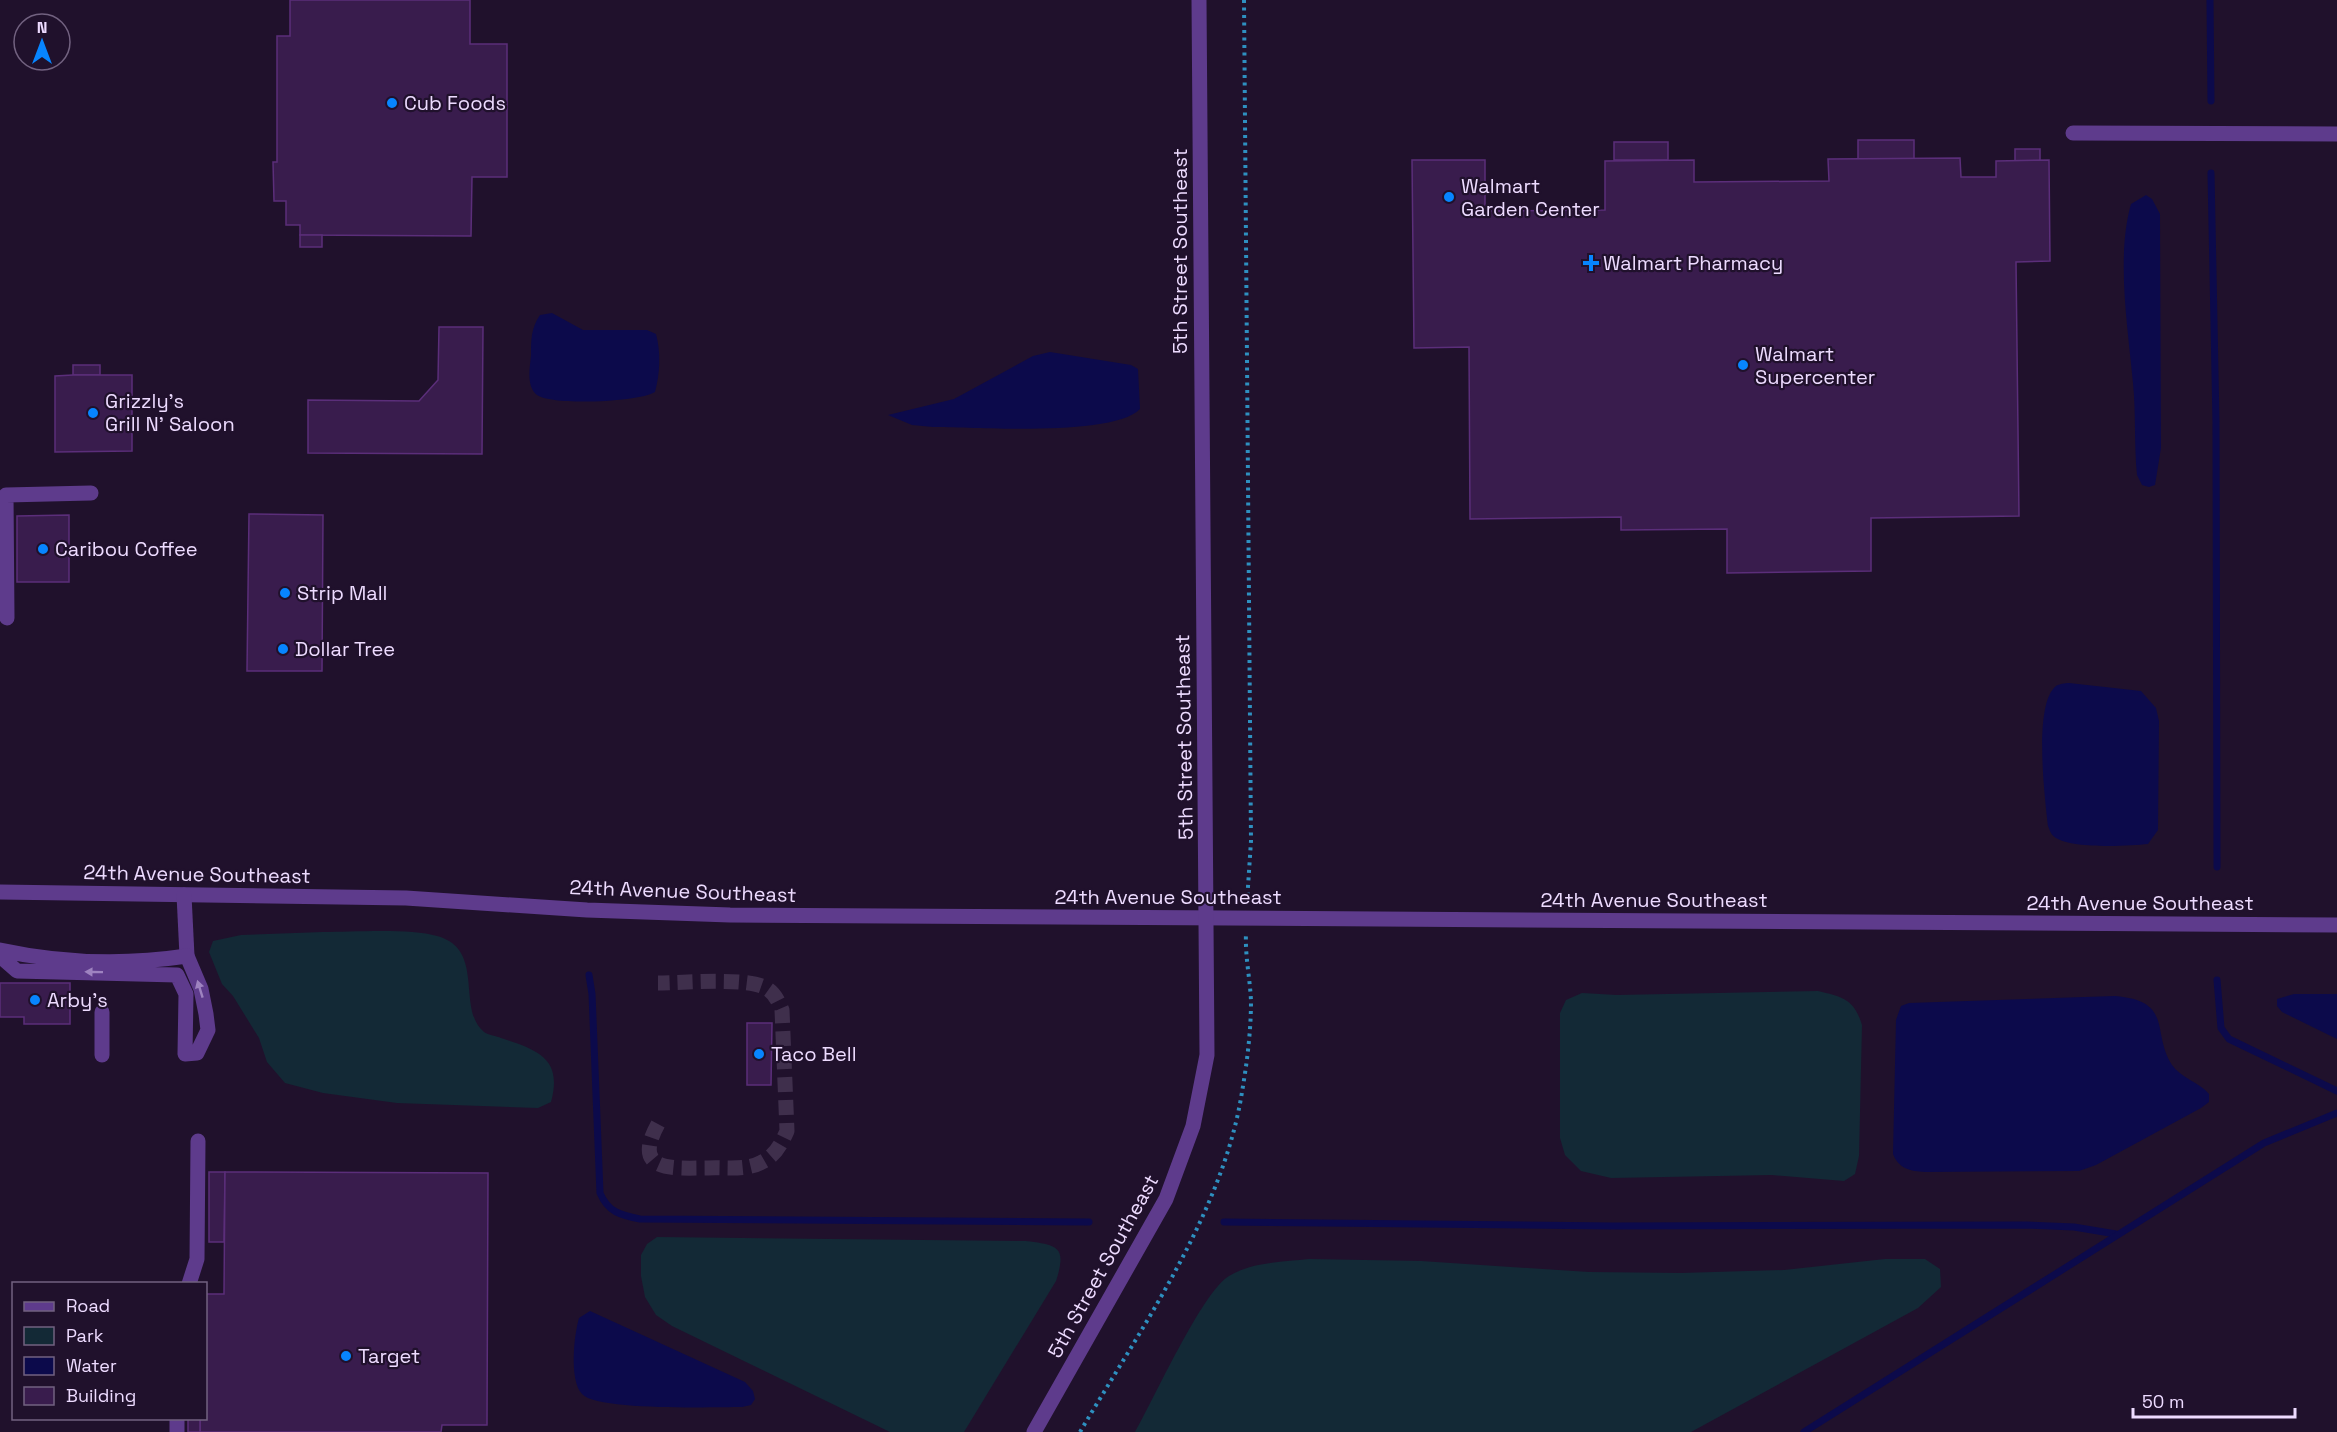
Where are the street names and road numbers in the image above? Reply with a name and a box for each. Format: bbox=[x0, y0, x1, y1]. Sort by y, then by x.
street label: 5th Street Southeast bbox=[1167, 148, 1193, 354]
street label: 5th Street Southeast bbox=[1169, 634, 1199, 840]
street label: 24th Avenue Southeast bbox=[83, 859, 311, 889]
street label: 24th Avenue Southeast bbox=[569, 874, 797, 908]
street label: 24th Avenue Southeast bbox=[1054, 884, 1282, 910]
street label: 24th Avenue Southeast bbox=[1540, 887, 1768, 913]
street label: 24th Avenue Southeast bbox=[2026, 890, 2254, 916]
street label: 5th Street Southeast bbox=[1042, 1170, 1164, 1362]

